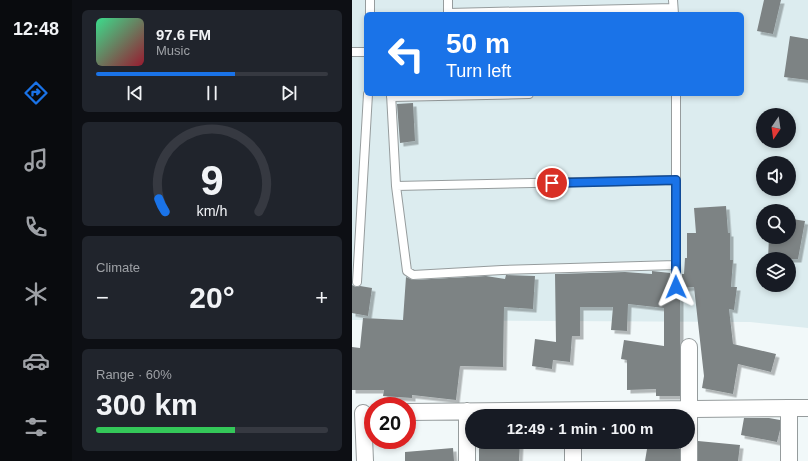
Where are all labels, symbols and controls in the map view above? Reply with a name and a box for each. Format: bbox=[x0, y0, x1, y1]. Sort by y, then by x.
text: 12:48 bbox=[13, 19, 59, 39]
text: 97.6 FM bbox=[156, 26, 211, 43]
icon: left bbox=[380, 28, 432, 80]
text: 50 m bbox=[446, 28, 510, 59]
text: Music bbox=[156, 43, 190, 58]
text: Turn left bbox=[446, 61, 511, 81]
icon: directions bbox=[22, 79, 50, 107]
icon: previous bbox=[124, 82, 146, 104]
icon: pause bbox=[201, 82, 223, 104]
icon: next bbox=[278, 82, 300, 104]
north arrow bbox=[756, 108, 796, 148]
map controls bbox=[756, 108, 796, 292]
icon: music bbox=[22, 146, 50, 174]
button: sound bbox=[756, 156, 796, 196]
text: 9 bbox=[200, 157, 224, 204]
pin bbox=[535, 166, 569, 200]
icon: arrive bbox=[541, 172, 563, 194]
text: km/h bbox=[197, 203, 228, 219]
button: search bbox=[756, 204, 796, 244]
icon: phone bbox=[22, 213, 50, 241]
button: layers bbox=[756, 252, 796, 292]
text: Climate bbox=[96, 260, 140, 275]
position arrow bbox=[655, 266, 697, 308]
icon: climate bbox=[22, 280, 50, 308]
text: 20° bbox=[189, 281, 235, 314]
text: − bbox=[96, 285, 109, 310]
text: + bbox=[315, 285, 328, 310]
icon: car bbox=[22, 347, 50, 375]
text: Range · 60% bbox=[96, 367, 172, 382]
text: 300 km bbox=[96, 388, 198, 421]
speed limit sign: 20 bbox=[364, 397, 416, 449]
icon: filters bbox=[22, 413, 50, 441]
text: 12:49 · 1 min · 100 m bbox=[507, 420, 653, 437]

